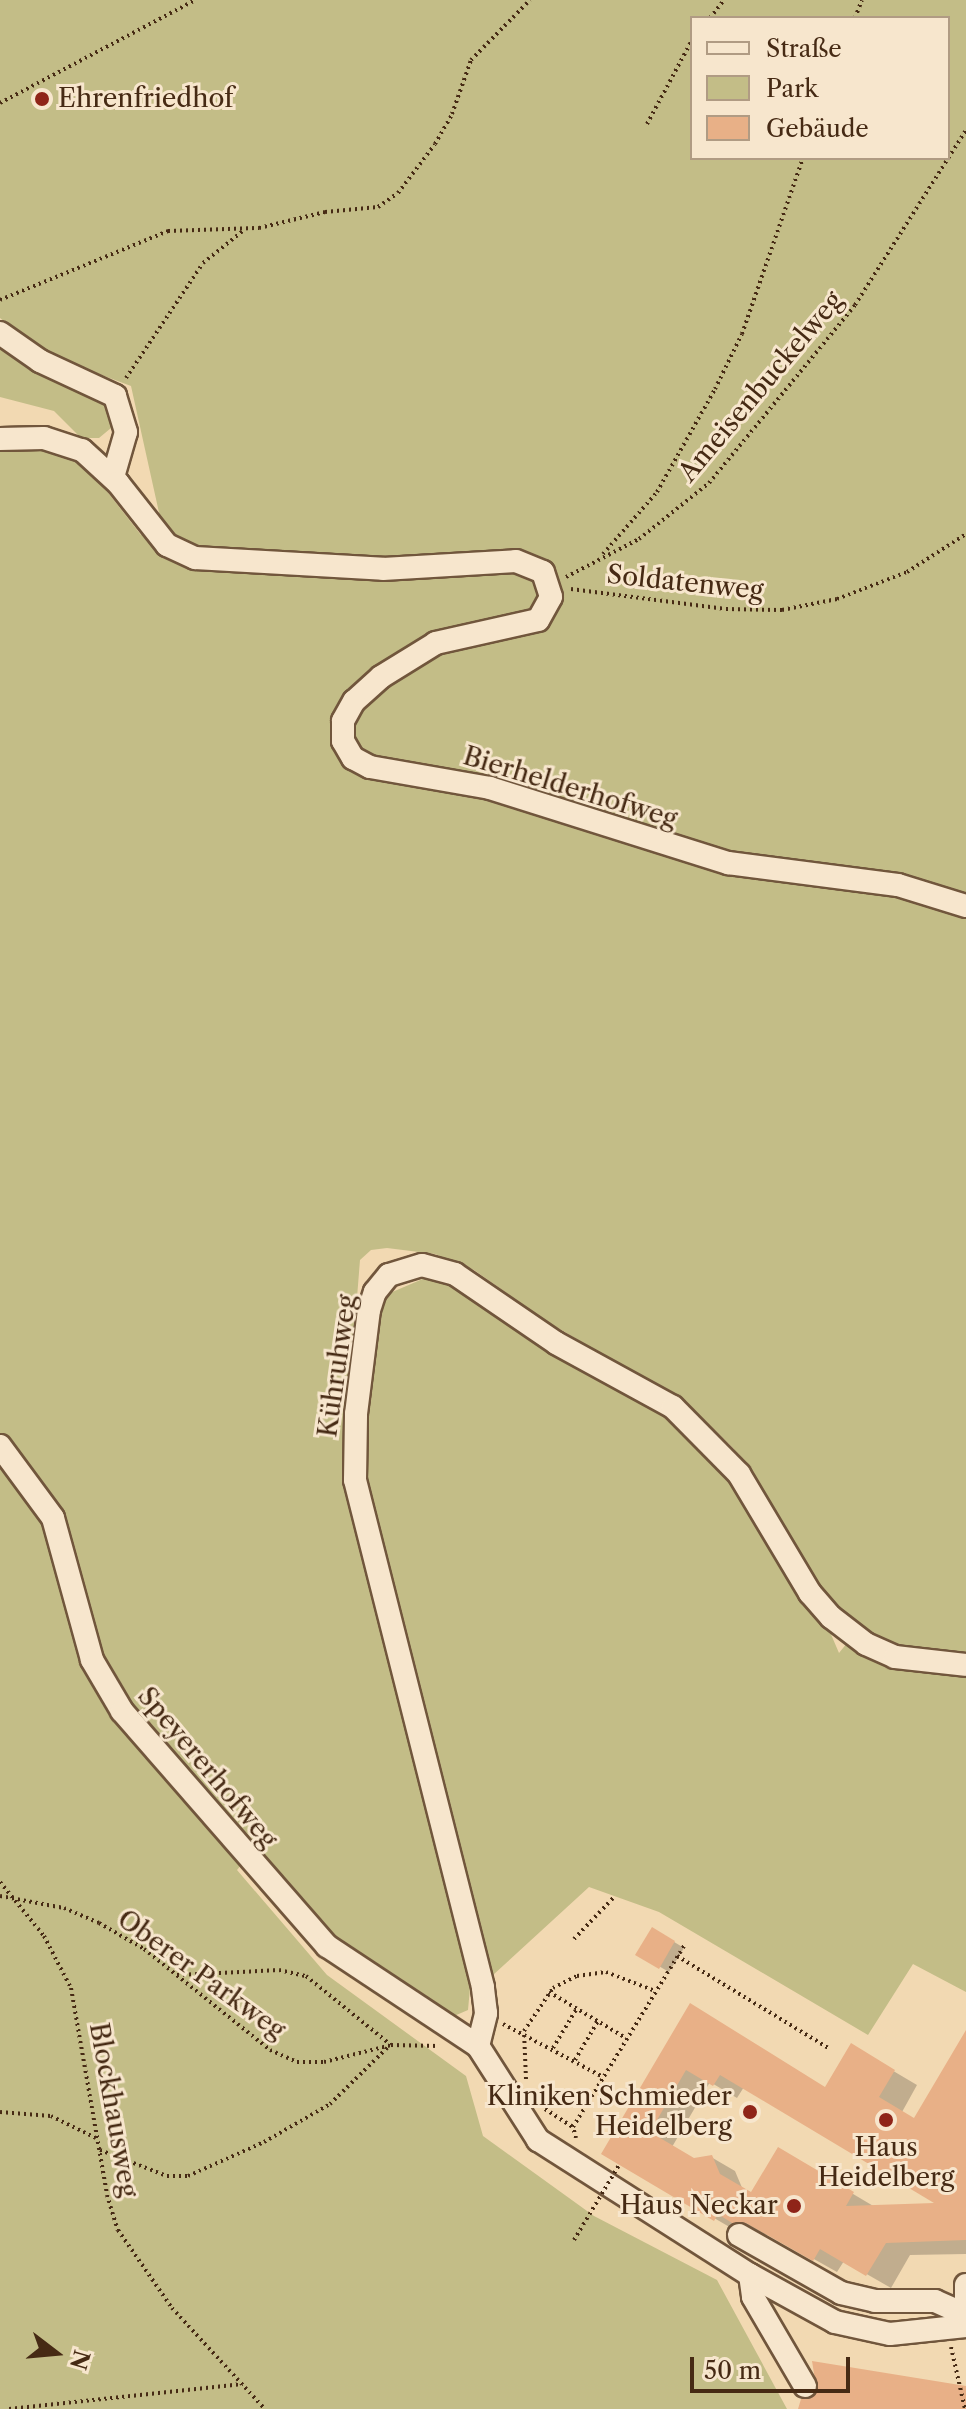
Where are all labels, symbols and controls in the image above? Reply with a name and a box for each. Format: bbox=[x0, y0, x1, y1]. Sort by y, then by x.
legend bbox=[690, 16, 950, 160]
text: Straße bbox=[766, 34, 842, 63]
text: Park bbox=[766, 74, 818, 103]
place label: Ehrenfriedhof bbox=[58, 83, 234, 115]
marker: Ehrenfriedhof bbox=[33, 90, 51, 108]
text: Gebäude bbox=[766, 114, 869, 143]
street label: Ameisenbuckelweg bbox=[672, 286, 850, 488]
street label: Soldatenweg bbox=[605, 559, 765, 607]
street label: Bierhelderhofweg bbox=[459, 741, 681, 835]
street label: Kühruhweg bbox=[313, 1293, 363, 1439]
street label: Speyererhofweg bbox=[131, 1681, 283, 1855]
street label: Oberer Parkweg bbox=[111, 1904, 291, 2046]
street label: Blockhausweg bbox=[82, 2020, 144, 2200]
place label: Kliniken Schmieder Heidelberg bbox=[487, 2081, 732, 2142]
marker: Kliniken Schmieder Heidelberg bbox=[739, 2101, 761, 2123]
marker: Haus Heidelberg bbox=[877, 2111, 895, 2129]
place label: Haus Heidelberg bbox=[817, 2132, 955, 2194]
place label: Haus Neckar bbox=[620, 2190, 778, 2222]
marker: Haus Neckar bbox=[785, 2197, 803, 2215]
north arrow bbox=[16, 2313, 96, 2393]
scale bar bbox=[694, 2341, 854, 2391]
text: N bbox=[64, 2347, 95, 2373]
text: 50 m bbox=[704, 2356, 761, 2385]

